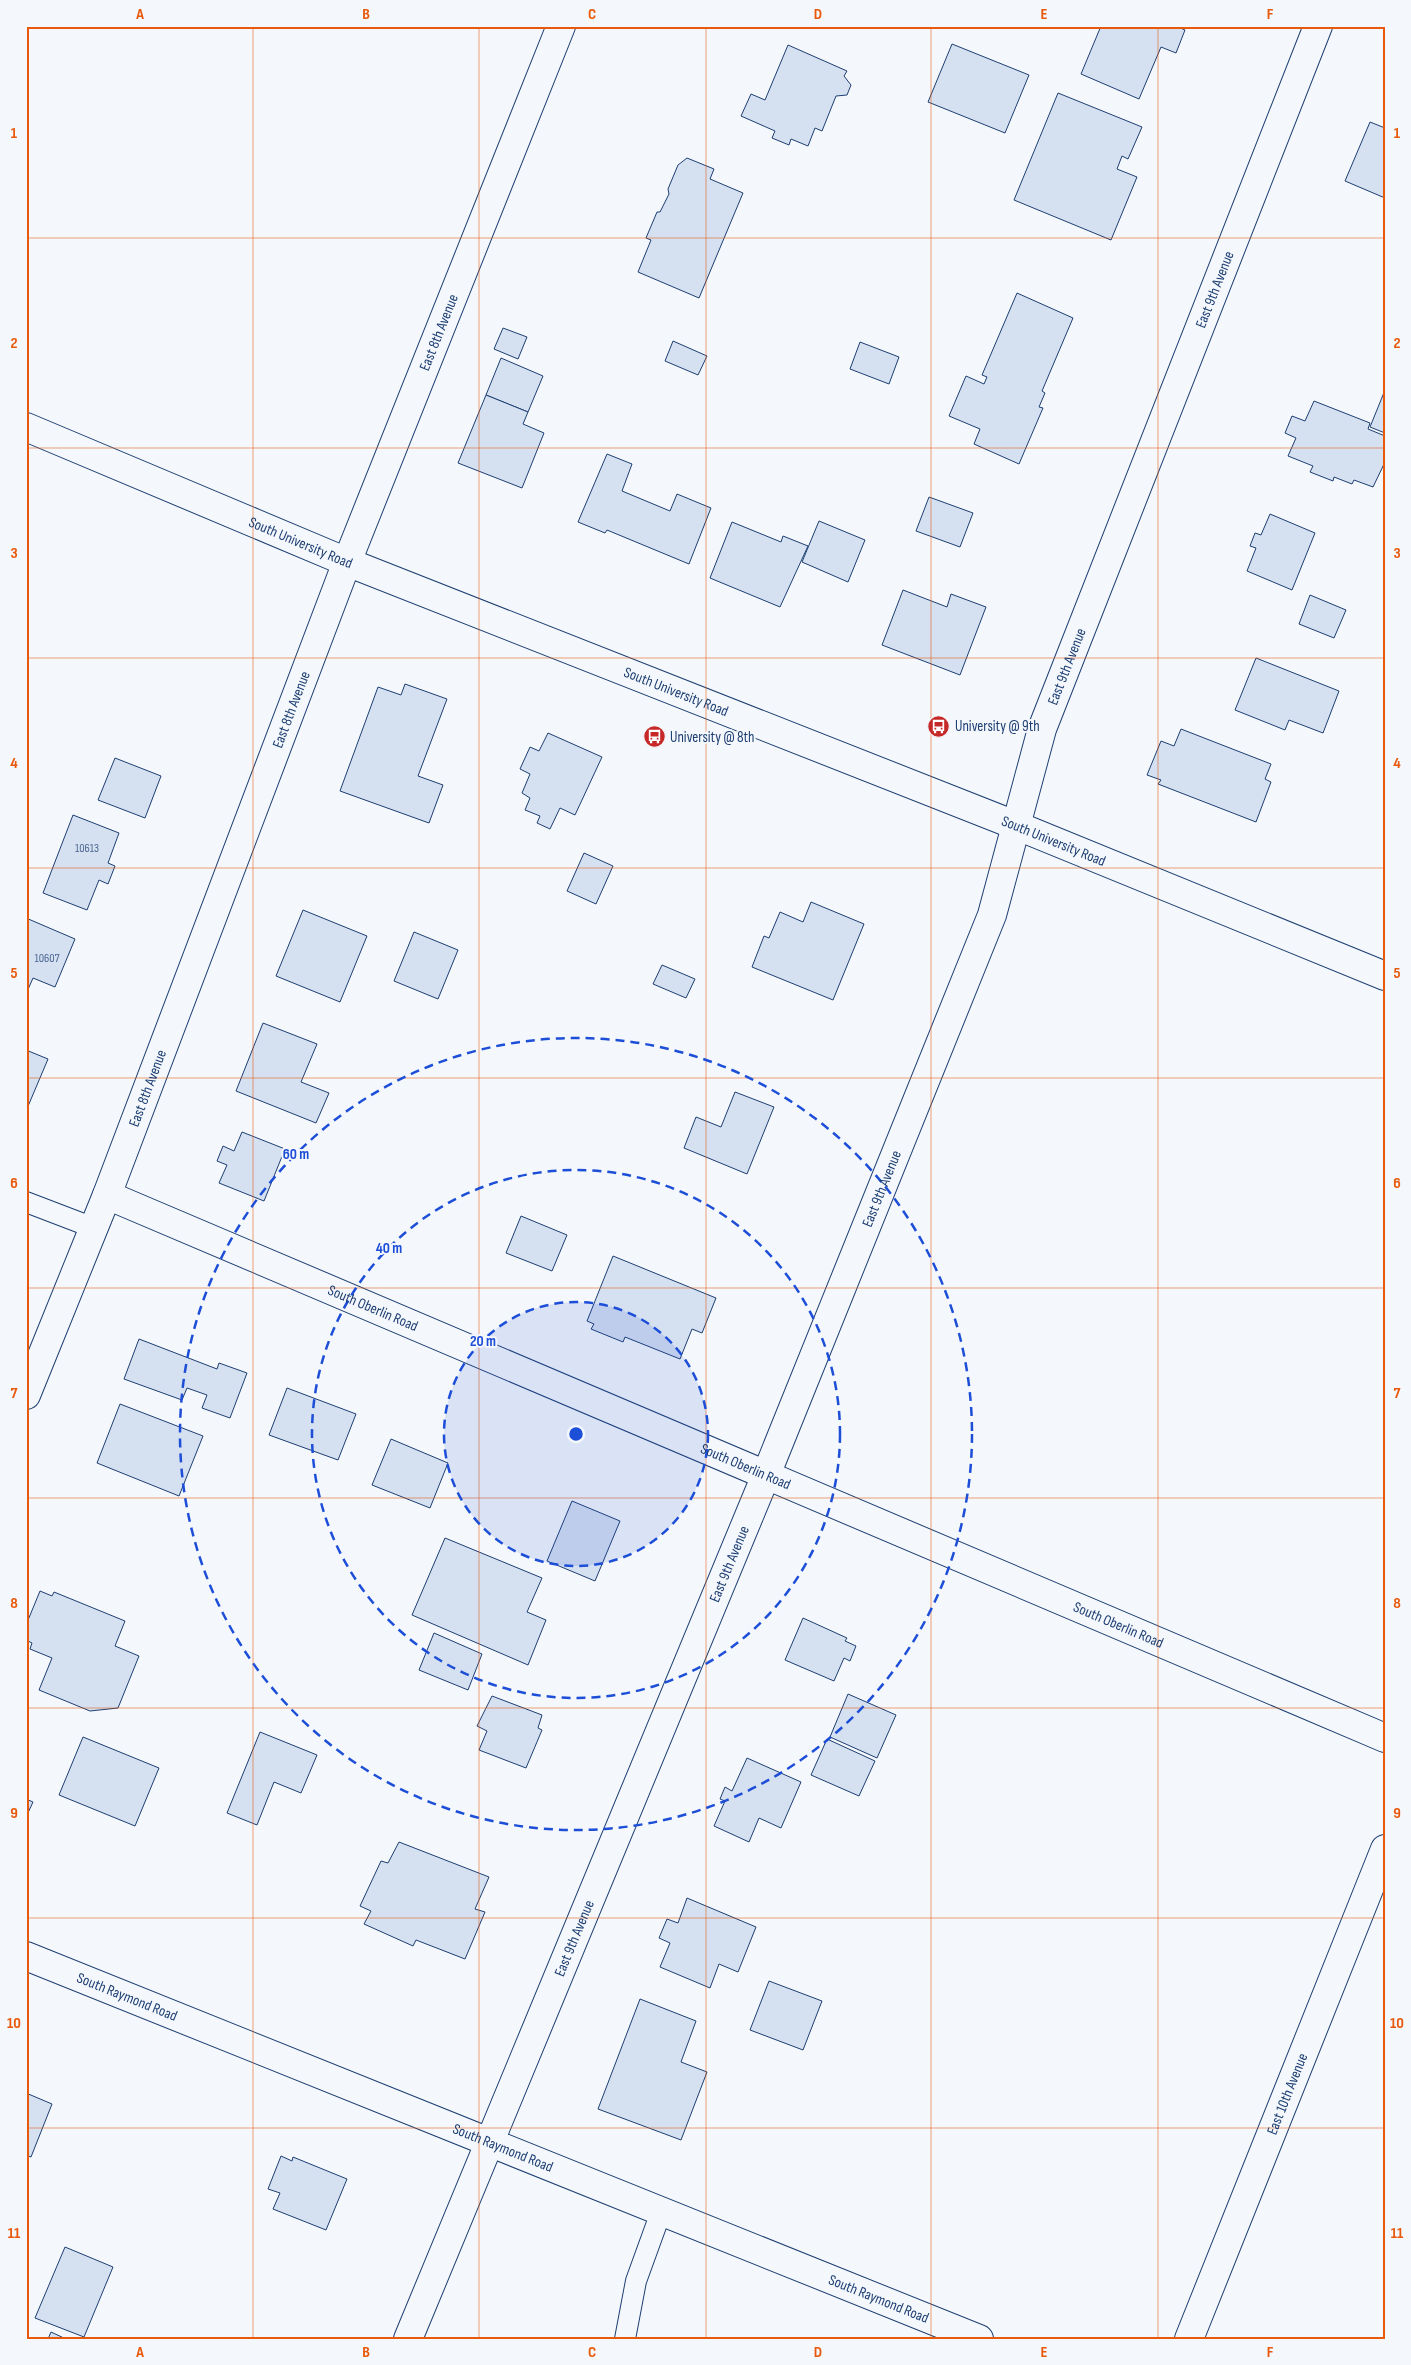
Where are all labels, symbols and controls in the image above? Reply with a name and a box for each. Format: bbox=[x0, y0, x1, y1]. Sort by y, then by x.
text: A bbox=[135, 5, 144, 24]
text: B bbox=[362, 5, 370, 24]
text: C bbox=[588, 5, 596, 24]
text: D bbox=[814, 5, 822, 24]
text: E bbox=[1041, 5, 1048, 24]
text: F bbox=[1267, 5, 1274, 24]
text: 1 bbox=[11, 124, 18, 143]
text: 1 bbox=[1394, 124, 1401, 143]
street label: East 9th Avenue bbox=[1191, 248, 1238, 331]
street label: East 8th Avenue bbox=[415, 291, 462, 373]
text: 2 bbox=[10, 334, 18, 353]
text: 2 bbox=[1393, 334, 1401, 353]
street label: South University Road bbox=[246, 512, 355, 573]
text: 3 bbox=[10, 544, 18, 563]
text: 3 bbox=[1393, 544, 1401, 563]
street label: East 9th Avenue bbox=[1043, 625, 1090, 708]
street label: South University Road bbox=[621, 662, 731, 721]
street label: East 8th Avenue bbox=[268, 668, 314, 751]
bus stop icon: University @ 9th bbox=[927, 714, 951, 738]
place label: University @ 9th bbox=[955, 717, 1040, 736]
bus stop icon: University @ 8th bbox=[642, 725, 666, 749]
place label: University @ 8th bbox=[670, 728, 755, 747]
text: 4 bbox=[10, 754, 18, 773]
text: 4 bbox=[1393, 754, 1401, 773]
street label: South University Road bbox=[999, 811, 1109, 871]
house number: 10613 bbox=[75, 841, 99, 856]
house number: 10607 bbox=[35, 951, 60, 966]
text: 5 bbox=[10, 964, 18, 983]
text: 5 bbox=[1393, 964, 1401, 983]
street label: East 8th Avenue bbox=[124, 1047, 171, 1129]
text: 60 m bbox=[283, 1145, 309, 1164]
street label: East 9th Avenue bbox=[858, 1148, 906, 1230]
text: 6 bbox=[10, 1174, 18, 1193]
text: 6 bbox=[1393, 1174, 1401, 1193]
text: 40 m bbox=[376, 1239, 402, 1258]
street label: South Oberlin Road bbox=[325, 1280, 421, 1336]
text: 20 m bbox=[470, 1332, 496, 1351]
text: 7 bbox=[11, 1384, 18, 1403]
text: 7 bbox=[1394, 1384, 1401, 1403]
centre of rings bbox=[567, 1425, 585, 1443]
street label: South Oberlin Road bbox=[698, 1439, 794, 1494]
street label: East 9th Avenue bbox=[705, 1523, 753, 1605]
text: 8 bbox=[10, 1594, 18, 1613]
text: 8 bbox=[1393, 1594, 1401, 1613]
street label: South Oberlin Road bbox=[1071, 1597, 1166, 1652]
text: 9 bbox=[10, 1804, 18, 1823]
text: 9 bbox=[1393, 1804, 1401, 1823]
street label: East 9th Avenue bbox=[550, 1897, 598, 1979]
street label: South Raymond Road bbox=[74, 1968, 180, 2025]
text: 10 bbox=[7, 2014, 21, 2033]
text: 10 bbox=[1390, 2014, 1404, 2033]
street label: East 10th Avenue bbox=[1262, 2050, 1312, 2137]
street label: South Raymond Road bbox=[450, 2119, 556, 2176]
text: 11 bbox=[8, 2224, 21, 2243]
text: 11 bbox=[1391, 2224, 1404, 2243]
street label: South Raymond Road bbox=[826, 2270, 932, 2327]
text: A bbox=[135, 2343, 144, 2362]
text: B bbox=[362, 2343, 370, 2362]
text: C bbox=[588, 2343, 596, 2362]
text: D bbox=[814, 2343, 822, 2362]
text: E bbox=[1041, 2343, 1048, 2362]
text: F bbox=[1267, 2343, 1274, 2362]

